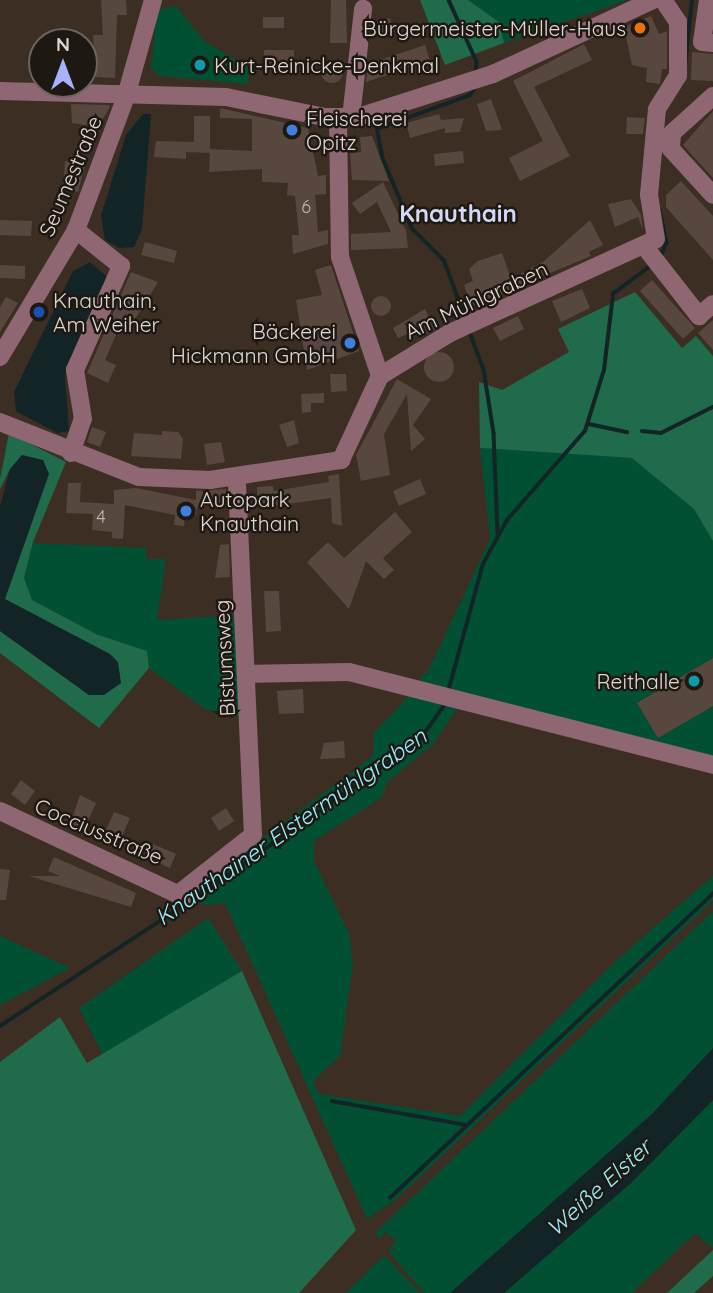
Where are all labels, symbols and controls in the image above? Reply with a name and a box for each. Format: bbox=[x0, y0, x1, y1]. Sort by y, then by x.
place label: Bürgermeister-Müller-Haus bbox=[363, 15, 626, 41]
marker: Bürgermeister-Müller-Haus bbox=[632, 20, 648, 36]
north arrow bbox=[28, 28, 98, 98]
text: N bbox=[56, 32, 70, 56]
place label: Kurt-Reinicke-Denkmal bbox=[214, 52, 439, 78]
marker: Kurt-Reinicke-Denkmal bbox=[192, 57, 208, 73]
place label: Fleischerei Opitz bbox=[306, 105, 407, 155]
street label: Seumestraße bbox=[33, 112, 107, 240]
marker: Fleischerei Opitz bbox=[284, 122, 300, 138]
house number: 6 bbox=[301, 196, 311, 218]
district label: Knauthain bbox=[399, 200, 517, 228]
street label: Am Mühlgraben bbox=[401, 256, 551, 344]
place label: Knauthain, Am Weiher bbox=[53, 287, 160, 337]
marker: Knauthain, Am Weiher bbox=[31, 304, 47, 320]
place label: Bäckerei Hickmann GmbH bbox=[171, 318, 336, 368]
marker: Bäckerei Hickmann GmbH bbox=[342, 335, 358, 351]
place label: Autopark Knauthain bbox=[200, 486, 299, 536]
marker: Autopark Knauthain bbox=[178, 503, 194, 519]
house number: 4 bbox=[96, 506, 106, 528]
street label: Bistumsweg bbox=[208, 599, 240, 717]
place label: Reithalle bbox=[597, 668, 680, 694]
marker: Reithalle bbox=[686, 673, 702, 689]
water label: Knauthainer Elstermühlgraben bbox=[150, 723, 432, 931]
street label: Cocciusstraße bbox=[31, 793, 167, 869]
water label: Weiße Elster bbox=[541, 1134, 657, 1242]

